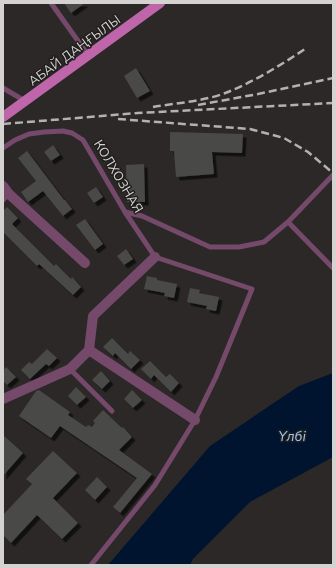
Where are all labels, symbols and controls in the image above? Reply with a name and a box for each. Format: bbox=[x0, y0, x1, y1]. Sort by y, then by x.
street label: АБАЙ ДАҢҒЫЛЫ bbox=[24, 10, 124, 90]
street label: КОЛХОЗНАЯ bbox=[89, 137, 147, 216]
water label: Үлбі bbox=[278, 427, 306, 446]

